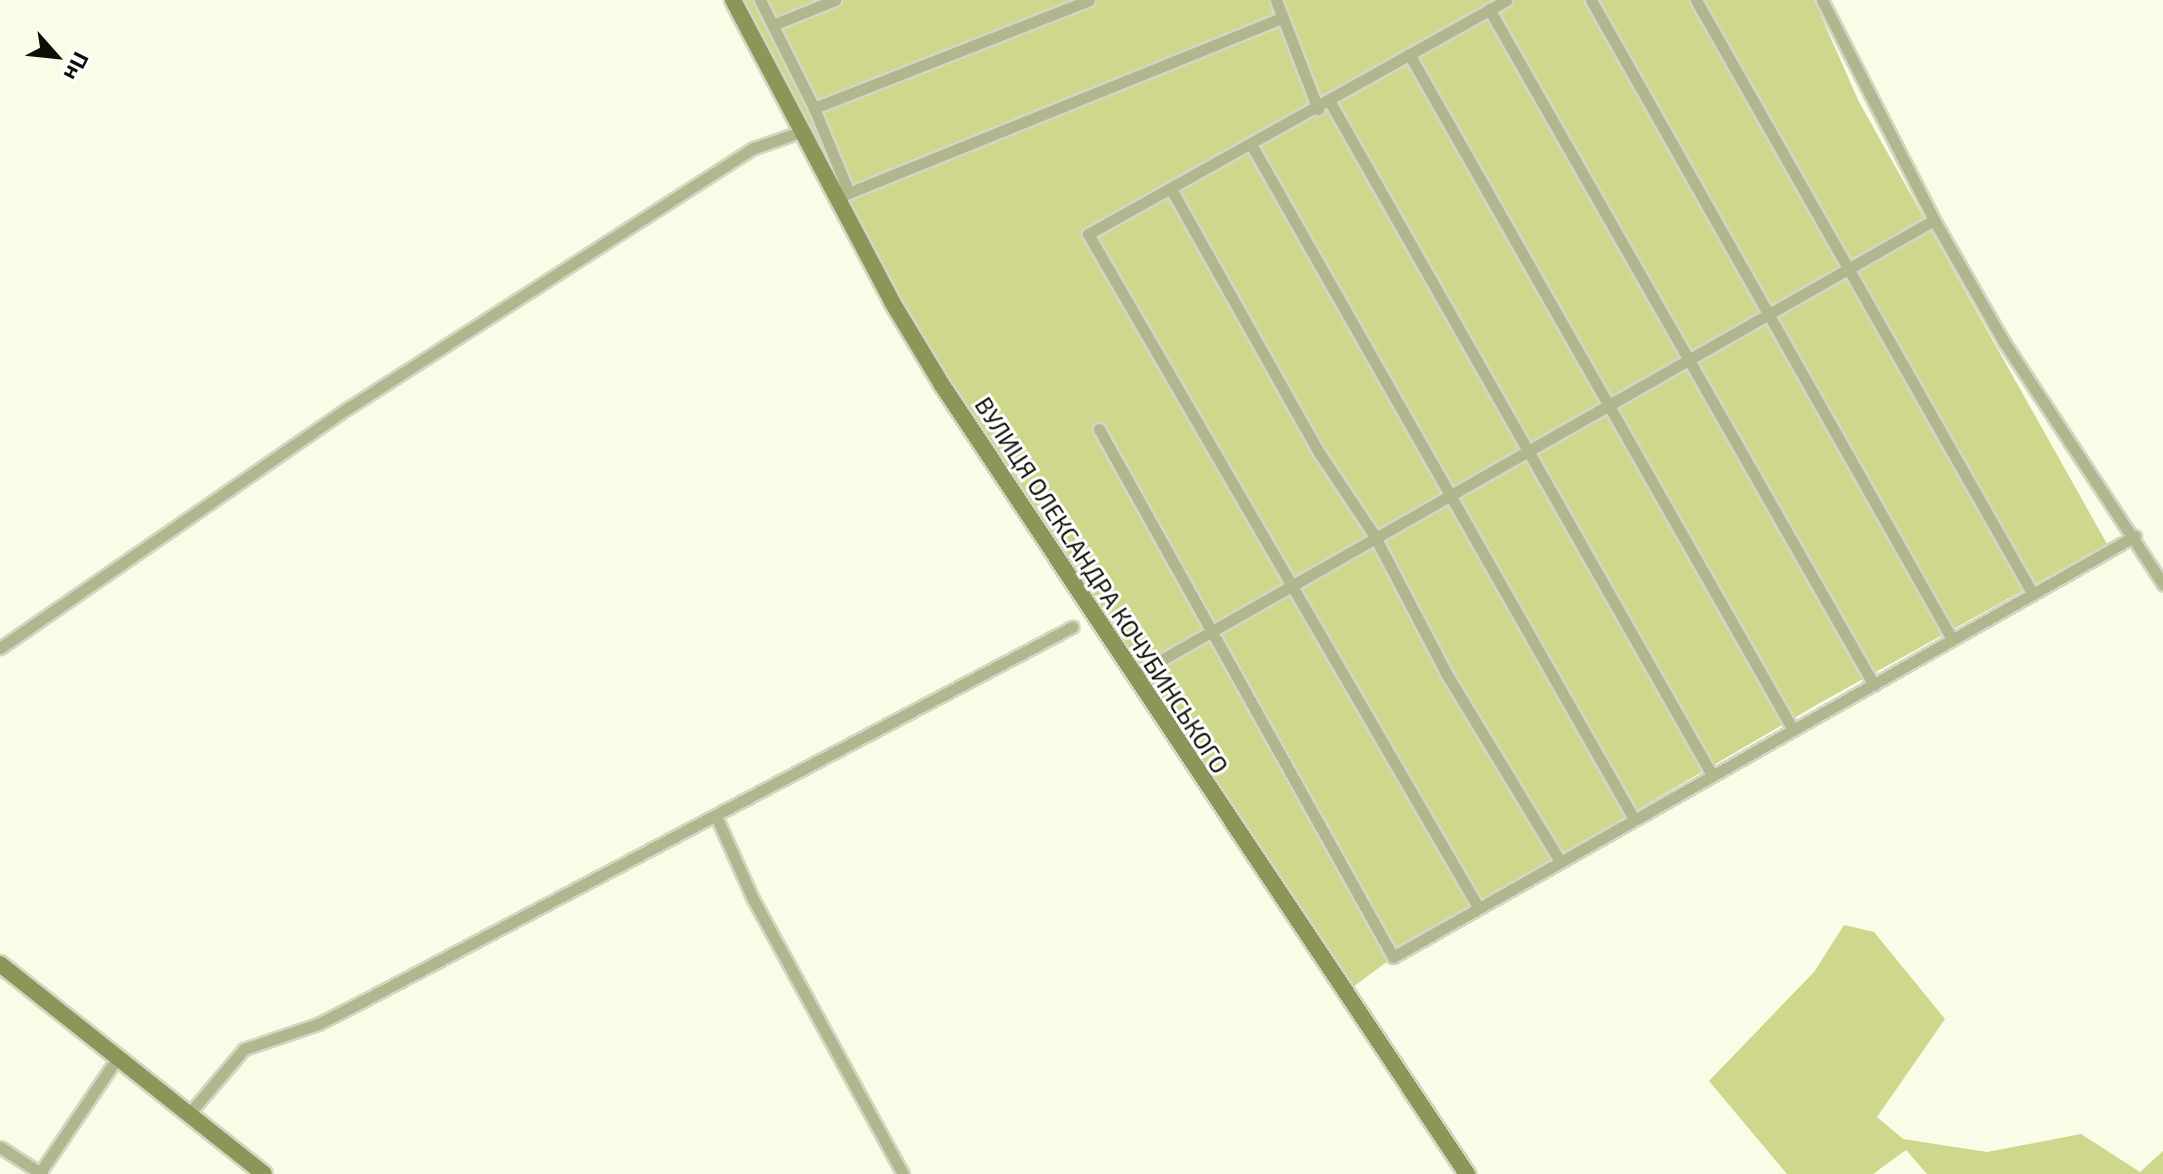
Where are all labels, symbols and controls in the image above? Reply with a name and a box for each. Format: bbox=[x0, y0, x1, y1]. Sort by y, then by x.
north arrow bbox=[16, 16, 96, 96]
text: Пн bbox=[59, 48, 95, 86]
street label: ВУЛИЦЯ ОЛЕКСАНДРА КОЧУБИНСЬКОГО bbox=[969, 391, 1235, 779]

